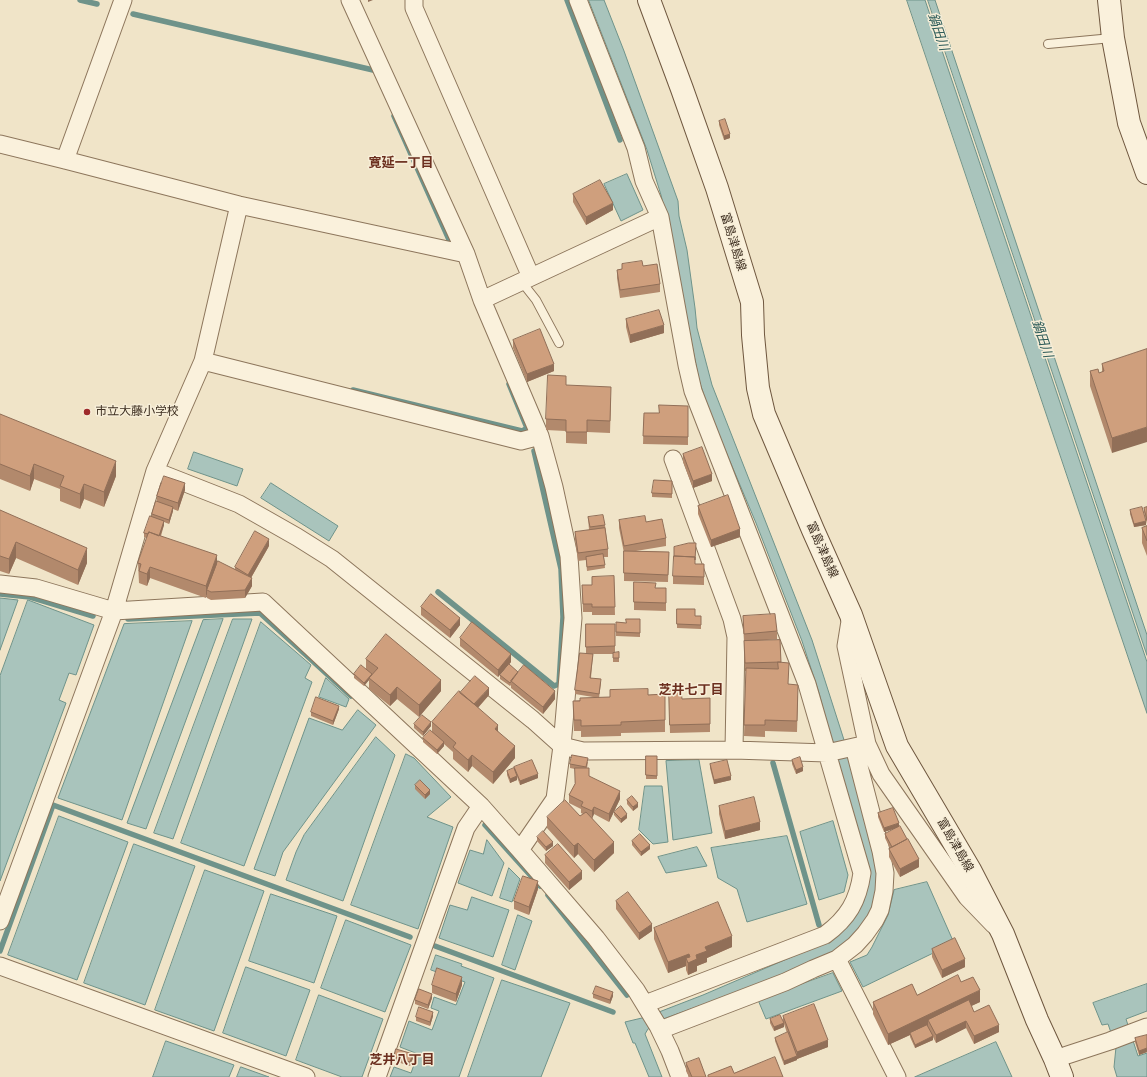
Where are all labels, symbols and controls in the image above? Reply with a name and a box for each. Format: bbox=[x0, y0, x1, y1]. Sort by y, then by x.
water label: 鍋田川 bbox=[924, 11, 952, 53]
district label: 寛延一丁目 bbox=[369, 155, 433, 171]
street label: 富島津島線 bbox=[717, 211, 749, 273]
water label: 鍋田川 bbox=[1028, 318, 1056, 360]
place label: 市立大藤小学校 bbox=[95, 405, 179, 419]
marker: 市立大藤小学校 bbox=[82, 407, 92, 417]
street label: 富島津島線 bbox=[803, 520, 841, 580]
district label: 芝井七丁目 bbox=[659, 682, 723, 698]
street label: 富島津島線 bbox=[934, 815, 976, 875]
district label: 芝井八丁目 bbox=[370, 1052, 434, 1068]

